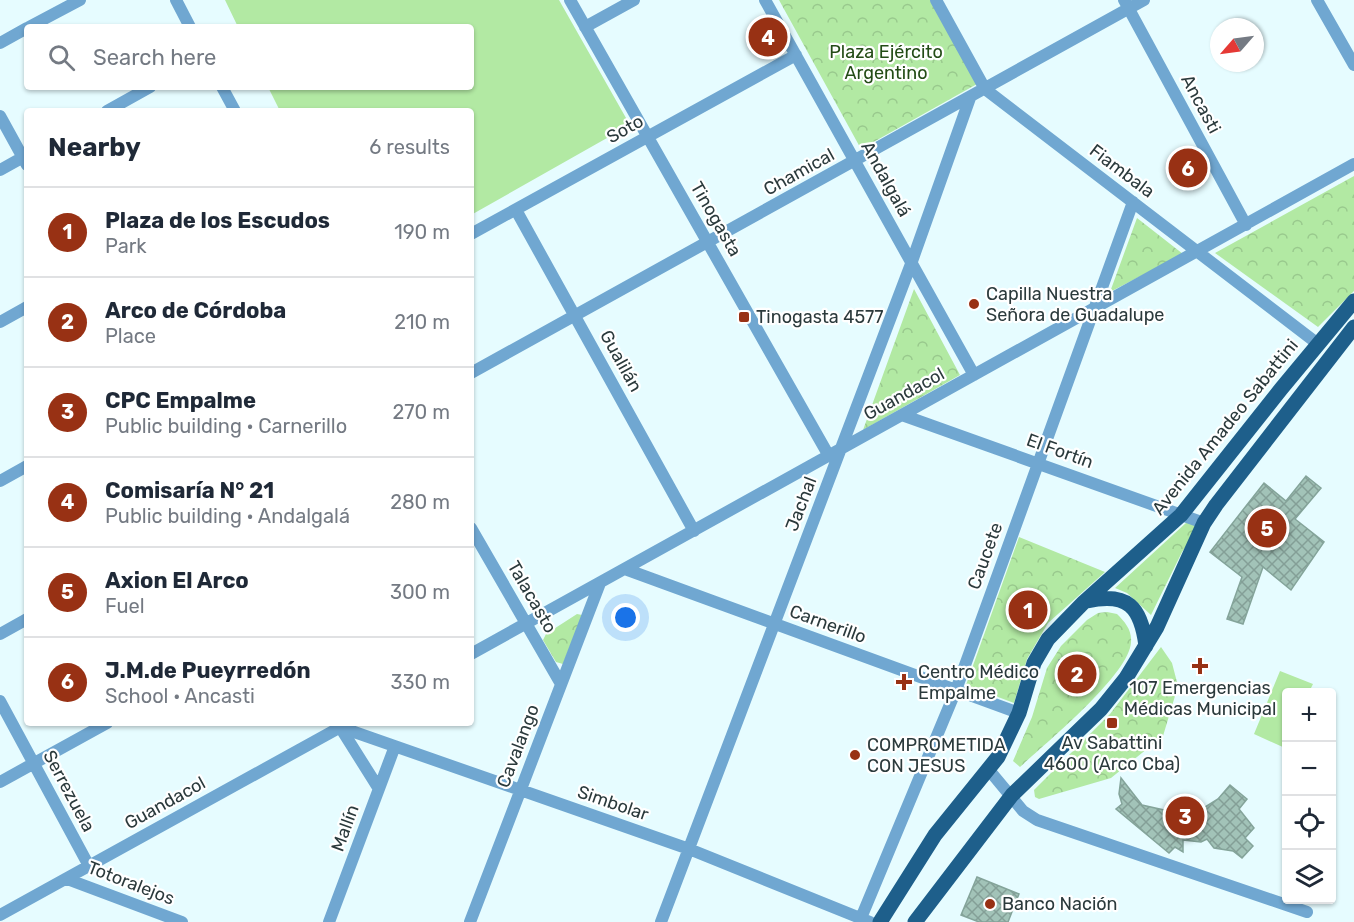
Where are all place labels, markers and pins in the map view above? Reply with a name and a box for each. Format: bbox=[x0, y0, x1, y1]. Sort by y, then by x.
pin: 4 bbox=[748, 15, 788, 60]
pin: 6 bbox=[1168, 146, 1208, 190]
place label: Capilla Nuestra Señora de Guadalupe bbox=[986, 283, 1164, 326]
marker: Capilla Nuestra Señora de Guadalupe bbox=[967, 297, 981, 311]
place label: Tinogasta 4577 bbox=[756, 306, 884, 328]
marker: Tinogasta 4577 bbox=[737, 310, 751, 324]
pin: 5 bbox=[1248, 506, 1286, 550]
pin: 1 bbox=[1008, 588, 1048, 632]
pin: 2 bbox=[1058, 652, 1096, 696]
marker: 107 Emergencias Médicas Municipal bbox=[1191, 657, 1209, 675]
place label: Centro Médico Empalme bbox=[918, 661, 1039, 704]
marker: Centro Médico Empalme bbox=[895, 673, 913, 691]
place label: 107 Emergencias Médicas Municipal bbox=[1124, 677, 1276, 720]
marker: Av Sabattini 4600 (Arco Cba) bbox=[1105, 716, 1119, 730]
place label: Av Sabattini 4600 (Arco Cba) bbox=[1044, 732, 1180, 775]
place label: COMPROMETIDA CON JESUS bbox=[867, 734, 1006, 777]
marker: COMPROMETIDA CON JESUS bbox=[848, 748, 862, 762]
pin: 3 bbox=[1166, 794, 1204, 838]
place label: Banco Nación bbox=[1002, 893, 1118, 915]
marker: Banco Nación bbox=[983, 897, 997, 911]

